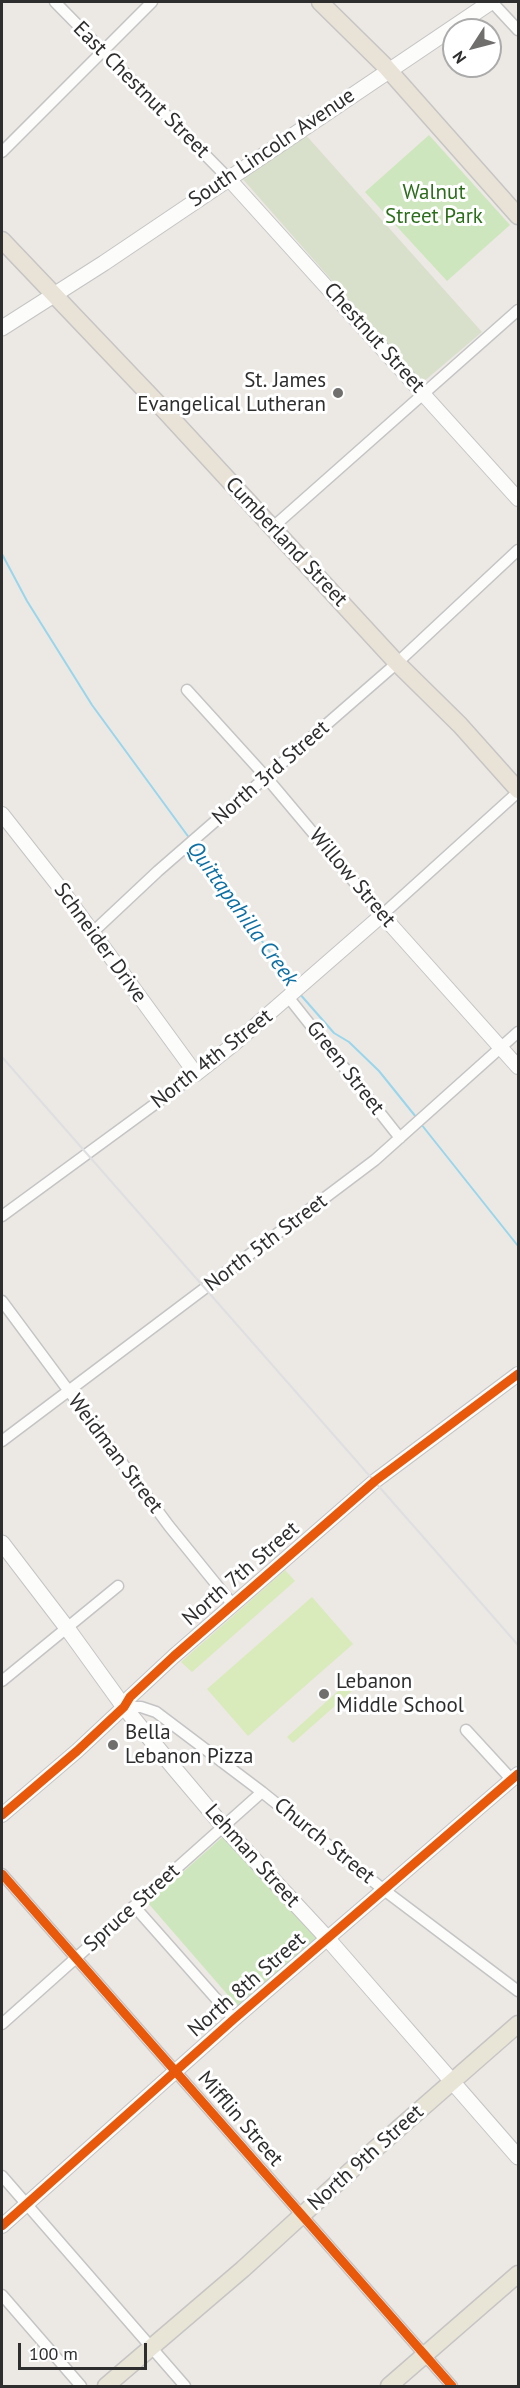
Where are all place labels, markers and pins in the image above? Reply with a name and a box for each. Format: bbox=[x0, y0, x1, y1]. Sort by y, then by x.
place label: St. James Evangelical Lutheran bbox=[137, 368, 326, 418]
marker: St. James Evangelical Lutheran bbox=[331, 386, 345, 400]
place label: Lebanon Middle School bbox=[336, 1669, 464, 1719]
marker: Lebanon Middle School bbox=[317, 1687, 331, 1701]
place label: Bella Lebanon Pizza bbox=[125, 1720, 253, 1770]
marker: Bella Lebanon Pizza bbox=[106, 1738, 120, 1752]

